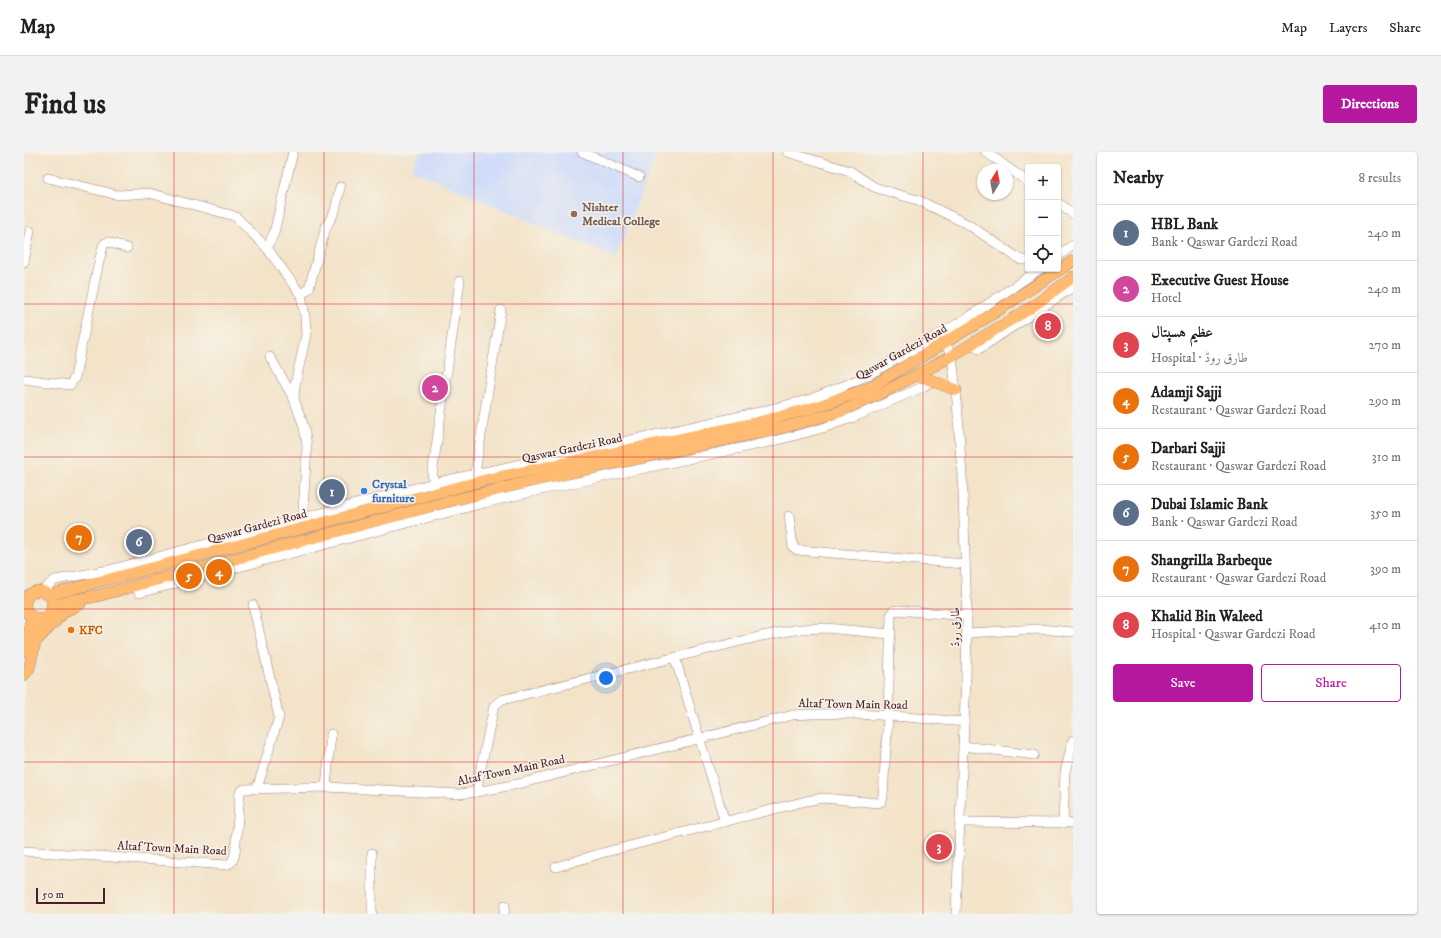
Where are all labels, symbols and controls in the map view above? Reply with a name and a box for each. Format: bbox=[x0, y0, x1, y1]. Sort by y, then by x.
text: Map bbox=[20, 16, 55, 39]
text: Map bbox=[1281, 19, 1307, 37]
text: Layers bbox=[1329, 19, 1367, 37]
text: Share bbox=[1389, 19, 1421, 37]
button: Directions bbox=[1323, 85, 1417, 123]
text: Find us bbox=[24, 87, 106, 122]
north arrow bbox=[977, 164, 1013, 200]
map controls bbox=[1025, 164, 1061, 272]
button: + bbox=[1025, 164, 1061, 200]
text: Nearby bbox=[1113, 167, 1163, 189]
text: 8 results bbox=[1359, 170, 1401, 186]
place label: Nishter Medical College bbox=[582, 200, 660, 229]
button: − bbox=[1025, 200, 1061, 236]
marker: Nishter Medical College bbox=[569, 209, 579, 219]
text: HBL Bank bbox=[1151, 215, 1218, 234]
text: 1 bbox=[1124, 225, 1128, 241]
text: 240 m bbox=[1368, 225, 1401, 241]
text: Bank · Qaswar Gardezi Road bbox=[1151, 234, 1298, 250]
button: locate bbox=[1025, 236, 1061, 272]
text: Executive Guest House bbox=[1151, 271, 1289, 290]
text: 2 bbox=[1123, 281, 1129, 297]
text: 240 m bbox=[1368, 281, 1401, 297]
text: Hotel bbox=[1151, 290, 1182, 306]
pin: 8 bbox=[1035, 311, 1061, 341]
street label: Qaswar Gardezi Road bbox=[853, 321, 950, 384]
text: عظیم ہسپتال bbox=[1151, 323, 1213, 342]
text: 3 bbox=[1124, 337, 1128, 353]
text: 270 m bbox=[1369, 337, 1401, 353]
text: Hospital · طارق روڈ bbox=[1151, 350, 1248, 366]
pin: 2 bbox=[422, 373, 448, 403]
text: Adamji Sajji bbox=[1151, 383, 1222, 402]
text: 4 bbox=[1122, 393, 1130, 409]
text: 290 m bbox=[1369, 393, 1401, 409]
text: Restaurant · Qaswar Gardezi Road bbox=[1151, 402, 1326, 418]
street label: Qaswar Gardezi Road bbox=[520, 431, 624, 466]
text: Darbari Sajji bbox=[1151, 439, 1225, 458]
text: 5 bbox=[1123, 449, 1129, 465]
text: 310 m bbox=[1372, 449, 1401, 465]
text: Restaurant · Qaswar Gardezi Road bbox=[1151, 458, 1326, 474]
pin: 1 bbox=[319, 477, 345, 507]
place label: Crystal furniture bbox=[371, 477, 415, 506]
marker: Crystal furniture bbox=[359, 486, 369, 496]
text: Dubai Islamic Bank bbox=[1151, 495, 1268, 514]
text: 6 bbox=[1123, 505, 1129, 521]
text: 350 m bbox=[1370, 505, 1401, 521]
street label: Qaswar Gardezi Road bbox=[206, 506, 309, 547]
text: Bank · Qaswar Gardezi Road bbox=[1151, 514, 1298, 530]
pin: 7 bbox=[66, 523, 92, 553]
pin: 6 bbox=[126, 527, 152, 557]
text: Shangrilla Barbeque bbox=[1151, 551, 1272, 570]
pin: 4 bbox=[206, 557, 232, 587]
pin: 5 bbox=[176, 561, 202, 591]
text: 7 bbox=[1123, 561, 1129, 577]
text: 390 m bbox=[1370, 561, 1401, 577]
text: Restaurant · Qaswar Gardezi Road bbox=[1151, 570, 1326, 586]
street label: طارق روڈ bbox=[948, 607, 963, 647]
text: Khalid Bin Waleed bbox=[1151, 607, 1263, 626]
text: 8 bbox=[1123, 617, 1129, 633]
text: 410 m bbox=[1369, 617, 1401, 633]
place label: KFC bbox=[79, 623, 103, 638]
marker: KFC bbox=[66, 625, 76, 635]
text: Hospital · Qaswar Gardezi Road bbox=[1151, 626, 1315, 642]
button: Save bbox=[1113, 664, 1253, 702]
button: Share bbox=[1261, 664, 1401, 702]
your location bbox=[596, 668, 616, 688]
street label: Altaf Town Main Road bbox=[798, 696, 908, 713]
street label: Altaf Town Main Road bbox=[456, 752, 566, 789]
pin: 3 bbox=[926, 832, 952, 862]
street label: Altaf Town Main Road bbox=[117, 838, 227, 859]
scale bar bbox=[36, 886, 105, 905]
text: 50 m bbox=[42, 888, 64, 902]

